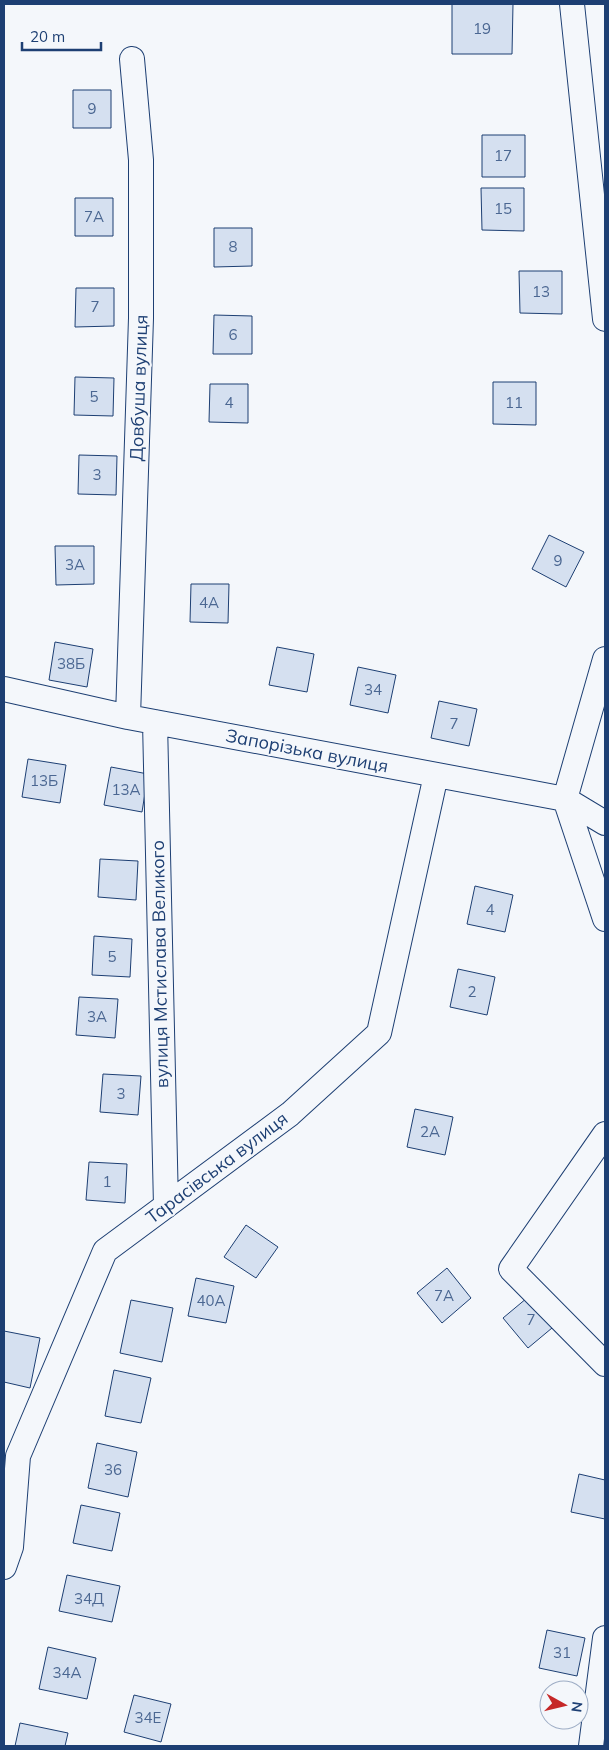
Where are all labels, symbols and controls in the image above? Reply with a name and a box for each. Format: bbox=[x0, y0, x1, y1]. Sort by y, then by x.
house number: 19 bbox=[473, 19, 491, 38]
scale bar bbox=[22, 20, 101, 52]
text: 20 m bbox=[30, 27, 65, 46]
house number: 9 bbox=[87, 99, 97, 118]
house number: 17 bbox=[494, 146, 512, 165]
house number: 15 bbox=[494, 199, 512, 218]
house number: 7А bbox=[84, 207, 104, 226]
house number: 8 bbox=[228, 237, 238, 256]
house number: 13 bbox=[532, 282, 550, 301]
house number: 7 bbox=[90, 297, 100, 316]
street label: Довбуша вулиця bbox=[124, 314, 153, 462]
house number: 6 bbox=[228, 325, 238, 344]
house number: 5 bbox=[89, 387, 99, 406]
house number: 4 bbox=[224, 393, 234, 412]
house number: 11 bbox=[505, 393, 523, 412]
house number: 3 bbox=[92, 465, 102, 484]
house number: 9 bbox=[553, 551, 563, 570]
house number: 3А bbox=[65, 555, 85, 574]
house number: 4А bbox=[199, 593, 219, 612]
house number: 38Б bbox=[57, 654, 85, 673]
house number: 34 bbox=[364, 680, 382, 699]
house number: 7 bbox=[449, 714, 459, 733]
street label: Запорізька вулиця bbox=[224, 723, 390, 778]
house number: 13Б bbox=[30, 771, 58, 790]
house number: 13А bbox=[111, 780, 141, 799]
street label: вулиця Мстислава Великого bbox=[146, 840, 173, 1088]
house number: 4 bbox=[485, 900, 495, 919]
house number: 5 bbox=[107, 947, 117, 966]
house number: 2 bbox=[467, 982, 477, 1001]
house number: 3А bbox=[87, 1007, 107, 1026]
house number: 3 bbox=[116, 1084, 126, 1103]
street label: Тарасівська вулиця bbox=[141, 1107, 292, 1228]
house number: 2А bbox=[420, 1122, 440, 1141]
house number: 1 bbox=[102, 1172, 112, 1191]
house number: 7А bbox=[434, 1286, 454, 1305]
house number: 40А bbox=[196, 1291, 226, 1310]
house number: 7 bbox=[526, 1310, 536, 1329]
house number: 36 bbox=[104, 1460, 122, 1479]
house number: 34Д bbox=[74, 1589, 104, 1608]
house number: 31 bbox=[553, 1643, 571, 1662]
house number: 34А bbox=[52, 1663, 82, 1682]
north arrow bbox=[539, 1680, 589, 1730]
text: N bbox=[567, 1700, 587, 1713]
house number: 34Е bbox=[135, 1708, 162, 1727]

